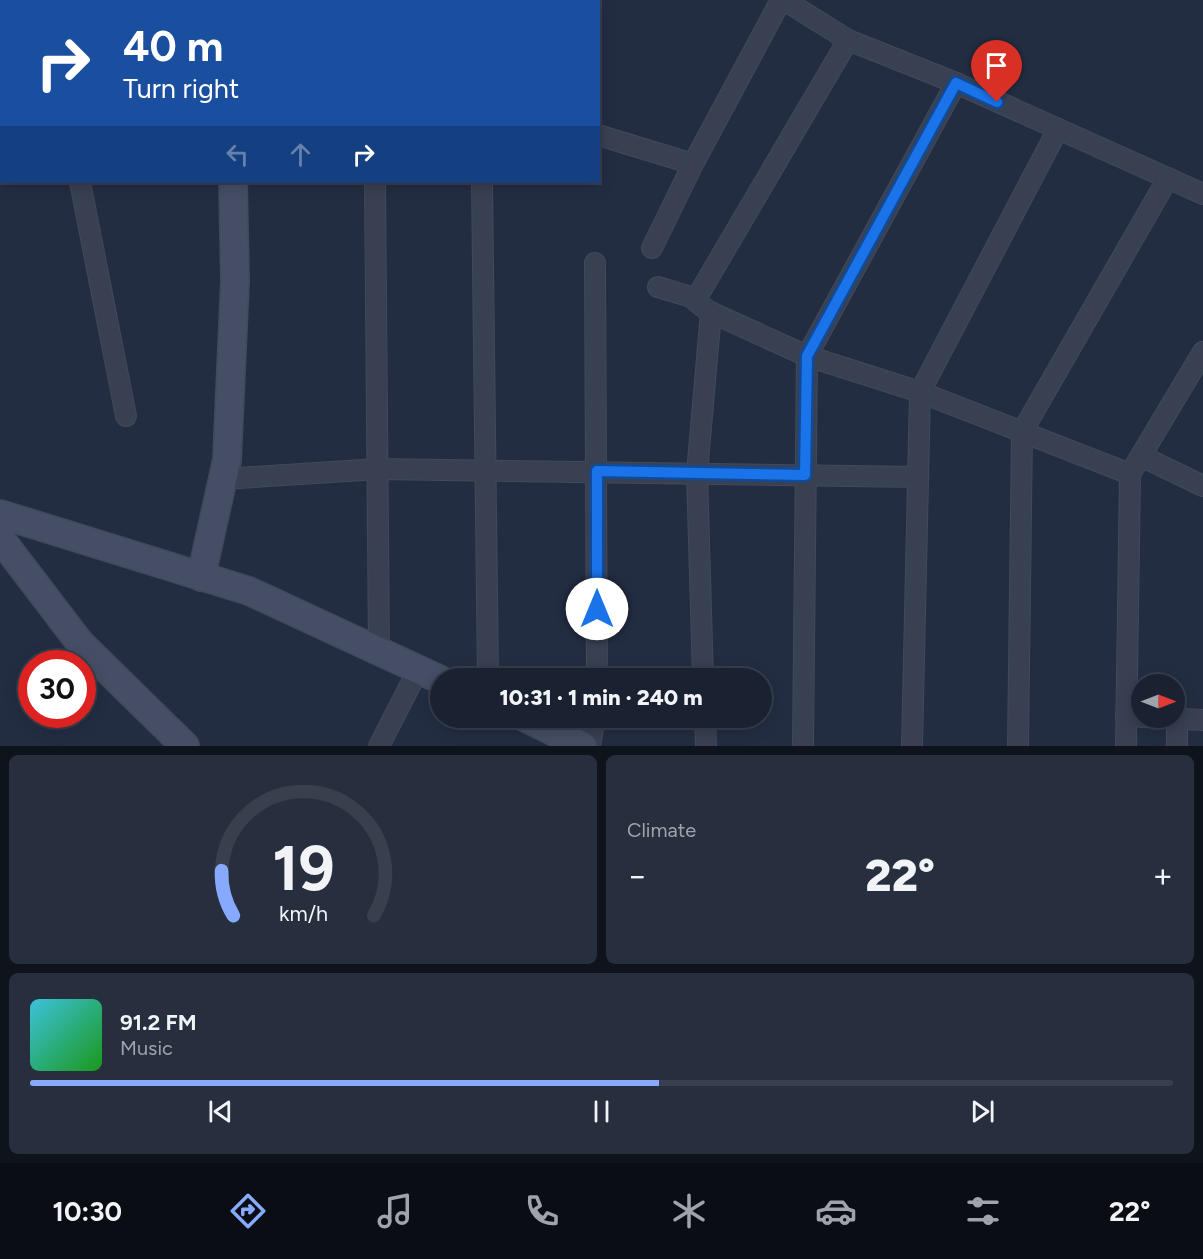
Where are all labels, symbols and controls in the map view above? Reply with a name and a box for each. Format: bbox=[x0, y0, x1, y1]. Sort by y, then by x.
text: 40 m bbox=[123, 21, 223, 72]
icon: right bbox=[24, 24, 102, 102]
pin bbox=[971, 40, 1022, 102]
icon: arrive bbox=[980, 49, 1013, 82]
text: Turn right bbox=[123, 72, 239, 105]
icon: left bbox=[221, 138, 254, 171]
icon: ahead bbox=[284, 138, 317, 171]
icon: right bbox=[347, 138, 380, 171]
position arrow bbox=[565, 577, 629, 641]
speed limit sign: 30 bbox=[18, 650, 96, 728]
north arrow bbox=[1131, 674, 1185, 728]
map controls bbox=[1131, 674, 1185, 728]
text: 10:31 · 1 min · 240 m bbox=[499, 684, 703, 711]
text: Climate bbox=[627, 818, 696, 842]
text: 19 bbox=[272, 831, 334, 906]
text: 22° bbox=[865, 848, 935, 902]
text: − bbox=[627, 856, 648, 895]
text: + bbox=[1152, 856, 1173, 895]
text: km/h bbox=[279, 902, 327, 927]
text: 91.2 FM bbox=[120, 1009, 197, 1036]
text: Music bbox=[120, 1036, 173, 1060]
icon: previous bbox=[204, 1095, 237, 1128]
icon: pause bbox=[585, 1095, 618, 1128]
icon: next bbox=[966, 1095, 999, 1128]
icon: directions bbox=[227, 1190, 269, 1232]
icon: music bbox=[374, 1190, 416, 1232]
icon: phone bbox=[521, 1190, 563, 1232]
icon: climate bbox=[668, 1190, 710, 1232]
icon: car bbox=[815, 1190, 857, 1232]
icon: filters bbox=[962, 1190, 1004, 1232]
text: 10:30 bbox=[52, 1195, 122, 1228]
text: 22° bbox=[1109, 1195, 1150, 1228]

